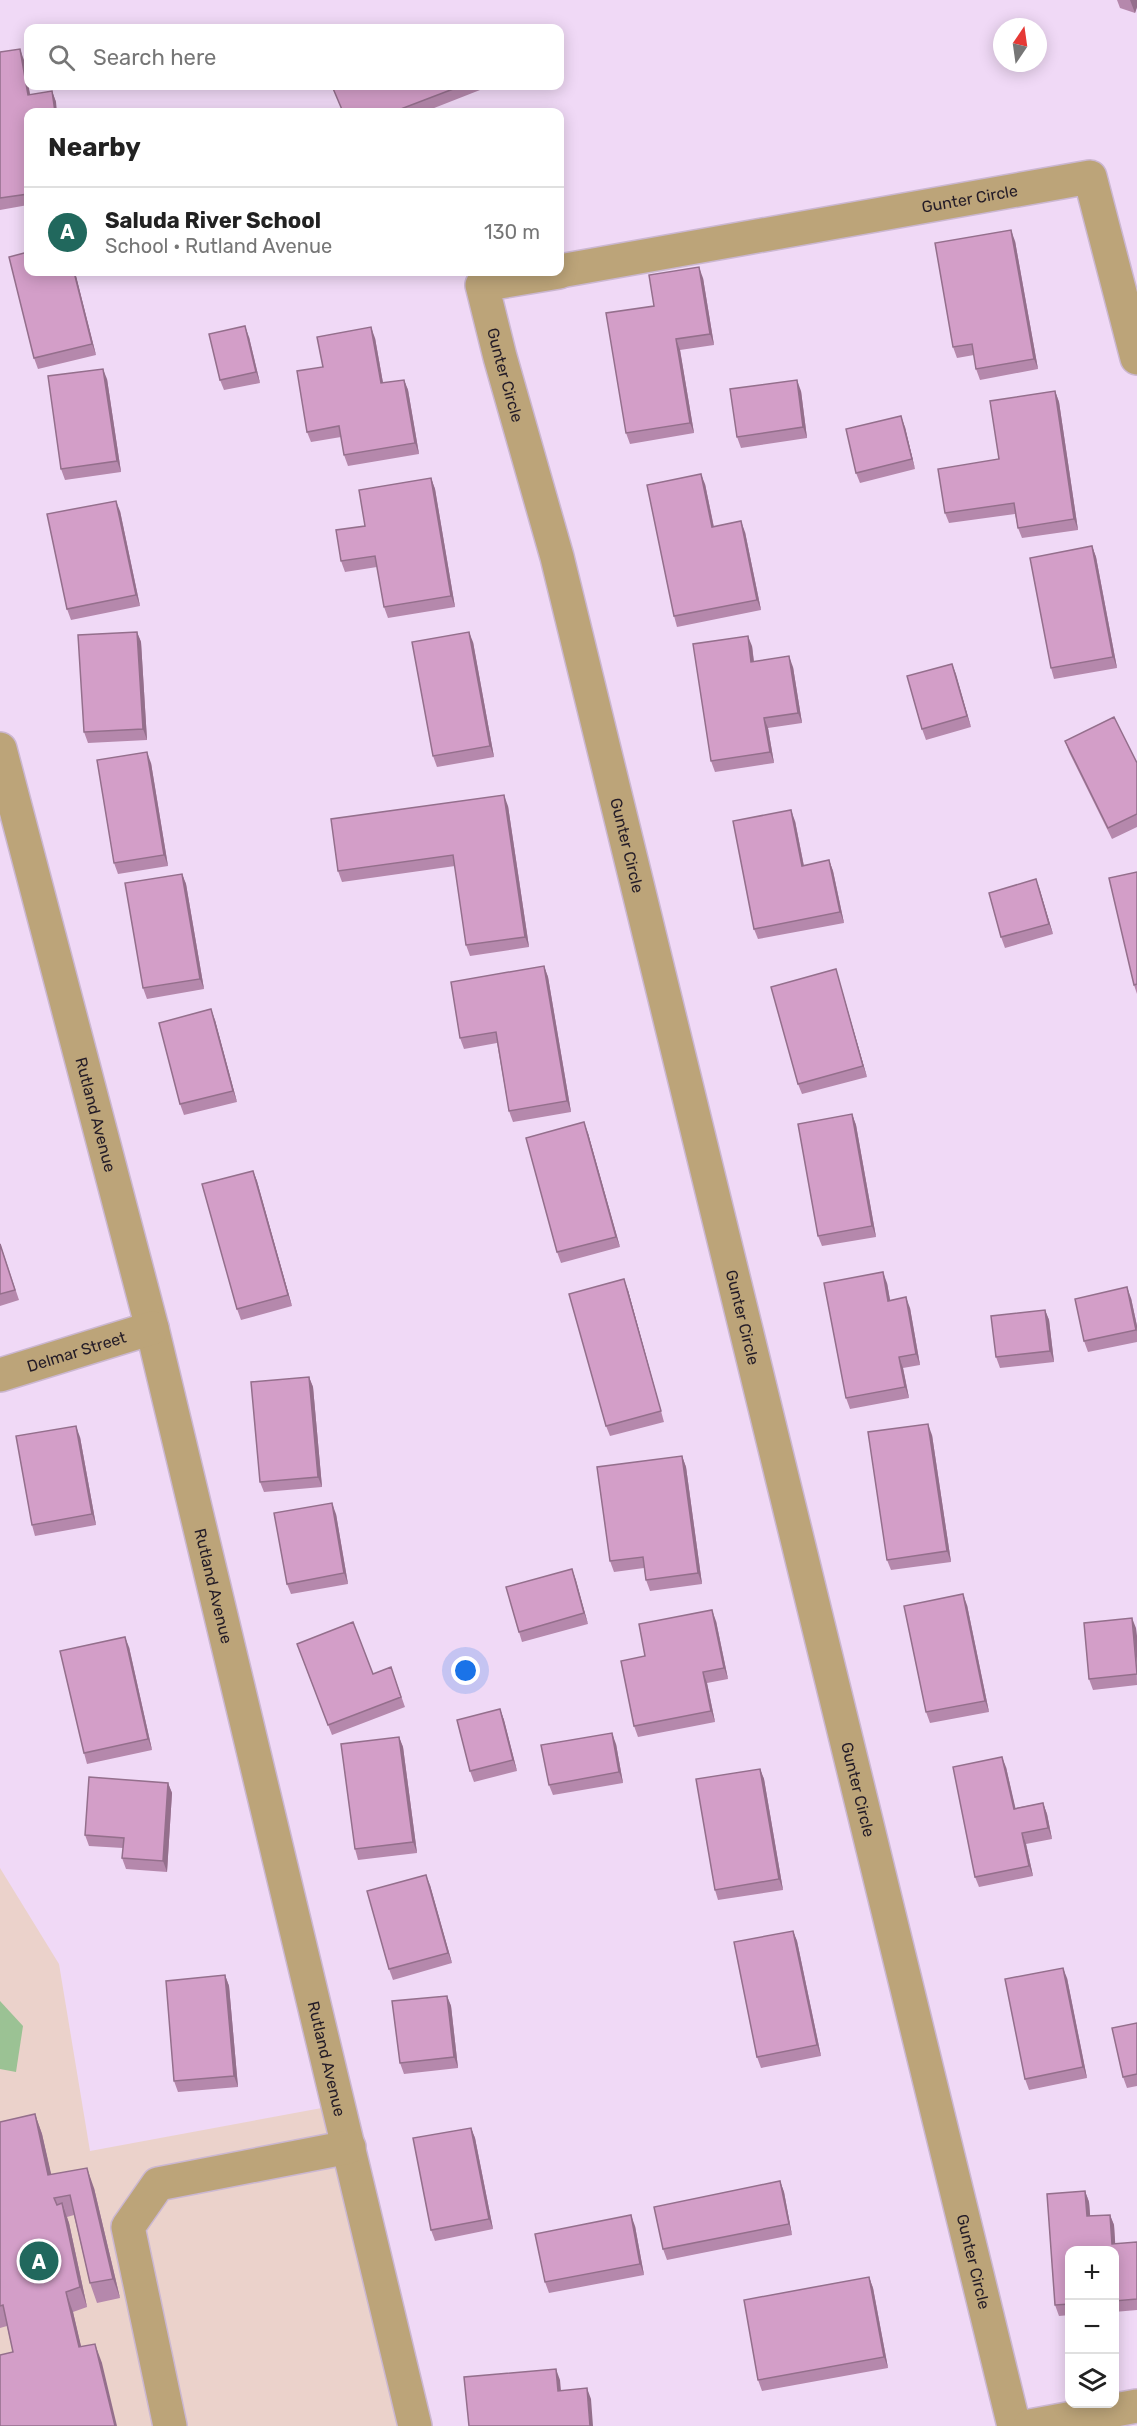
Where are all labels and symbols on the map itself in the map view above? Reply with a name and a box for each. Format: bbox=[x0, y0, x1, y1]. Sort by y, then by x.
north arrow bbox=[993, 18, 1047, 72]
street label: Gunter Circle bbox=[920, 181, 1019, 217]
street label: Gunter Circle bbox=[483, 326, 527, 424]
street label: Gunter Circle bbox=[606, 796, 648, 895]
street label: Rutland Avenue bbox=[71, 1055, 120, 1174]
street label: Gunter Circle bbox=[722, 1268, 763, 1367]
street label: Delmar Street bbox=[25, 1328, 129, 1376]
street label: Rutland Avenue bbox=[190, 1527, 236, 1646]
your location bbox=[451, 1656, 480, 1685]
street label: Gunter Circle bbox=[837, 1740, 879, 1839]
street label: Rutland Avenue bbox=[304, 1999, 350, 2118]
street label: Gunter Circle bbox=[953, 2212, 994, 2311]
pin: A bbox=[20, 2238, 58, 2284]

